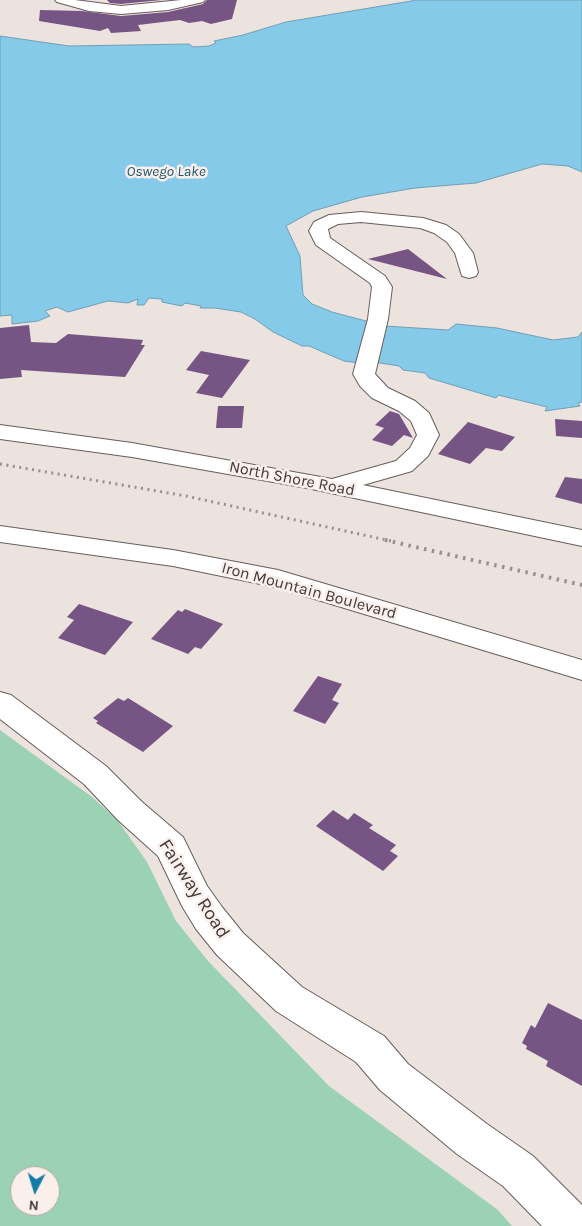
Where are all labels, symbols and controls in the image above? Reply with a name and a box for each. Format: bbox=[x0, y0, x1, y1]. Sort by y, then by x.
water label: Oswego Lake bbox=[126, 163, 206, 181]
street label: North Shore Road bbox=[228, 457, 356, 501]
street label: Iron Mountain Boulevard bbox=[219, 558, 399, 624]
street label: Fairway Road bbox=[153, 835, 235, 943]
north arrow bbox=[10, 1166, 60, 1216]
text: N bbox=[28, 1197, 39, 1214]

